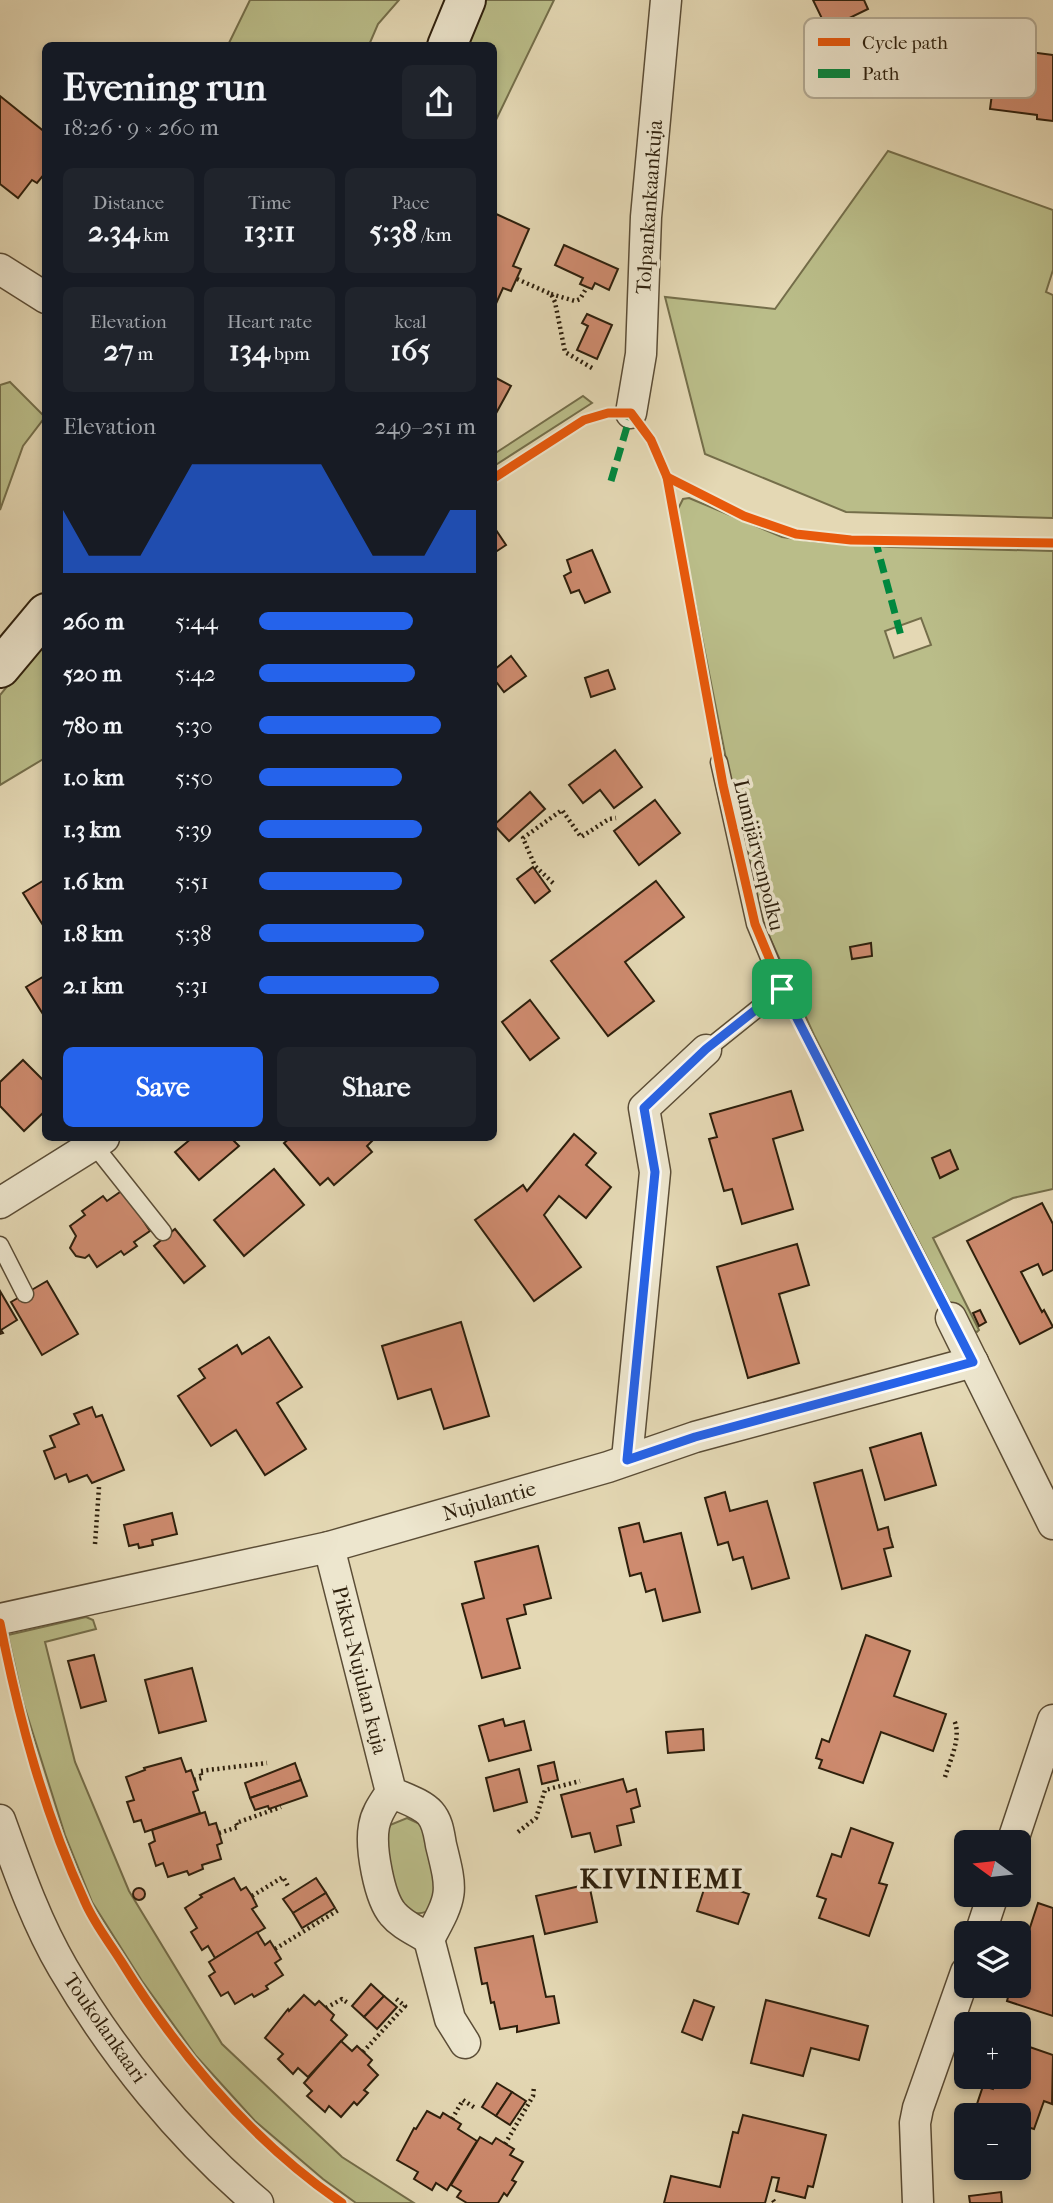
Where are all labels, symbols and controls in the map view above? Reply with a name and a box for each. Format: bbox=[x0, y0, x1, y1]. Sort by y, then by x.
legend bbox=[804, 18, 1036, 98]
text: Cycle path bbox=[862, 32, 948, 54]
text: Path bbox=[862, 63, 900, 85]
text: Evening run bbox=[63, 65, 266, 110]
button: share bbox=[402, 65, 476, 139]
text: 18:26 · 9 × 260 m bbox=[63, 114, 219, 141]
street label: Tolpankankaankuja bbox=[631, 119, 667, 295]
text: Distance bbox=[93, 192, 164, 214]
text: Time bbox=[248, 192, 291, 214]
text: Pace bbox=[392, 192, 429, 214]
text: 2.34 bbox=[88, 214, 139, 249]
text: 13:11 bbox=[244, 214, 295, 249]
text: 5:38 bbox=[370, 214, 417, 249]
text: km bbox=[139, 224, 169, 246]
text: /km bbox=[417, 224, 451, 246]
text: Elevation bbox=[90, 311, 167, 333]
text: Heart rate bbox=[227, 311, 312, 333]
text: kcal bbox=[395, 311, 426, 333]
text: 27 bbox=[104, 333, 134, 368]
text: 134 bbox=[229, 333, 270, 368]
text: 165 bbox=[391, 333, 430, 368]
text: m bbox=[134, 343, 153, 365]
text: bpm bbox=[270, 343, 310, 365]
text: Elevation bbox=[63, 413, 156, 440]
text: 249–251 m bbox=[374, 413, 476, 440]
text: 260 m bbox=[63, 608, 124, 635]
text: 5:44 bbox=[175, 608, 218, 635]
text: 520 m bbox=[63, 660, 122, 687]
text: 5:42 bbox=[175, 660, 216, 687]
text: 780 m bbox=[63, 712, 122, 739]
text: 5:30 bbox=[175, 712, 213, 739]
text: 1.0 km bbox=[63, 764, 124, 791]
text: 5:50 bbox=[175, 764, 213, 791]
street label: Lumijärvenpolku bbox=[729, 777, 789, 933]
text: 1.3 km bbox=[63, 816, 121, 843]
text: 5:39 bbox=[175, 816, 212, 843]
text: 1.6 km bbox=[63, 868, 124, 895]
text: 5:51 bbox=[175, 868, 209, 895]
text: 1.8 km bbox=[63, 920, 123, 947]
text: 5:38 bbox=[175, 920, 212, 947]
pin bbox=[752, 959, 812, 1019]
icon: arrive bbox=[763, 970, 801, 1008]
text: 2.1 km bbox=[63, 972, 123, 999]
text: 5:31 bbox=[175, 972, 208, 999]
button: Save bbox=[63, 1047, 263, 1127]
button: Share bbox=[277, 1047, 476, 1127]
street label: Nujulantie bbox=[439, 1476, 539, 1526]
street label: Pikku-Nujulan kuja bbox=[327, 1583, 393, 1757]
north arrow bbox=[954, 1830, 1031, 1908]
map controls bbox=[954, 1830, 1031, 2180]
district label: KIVINIEMI bbox=[580, 1862, 744, 1895]
button: layers bbox=[954, 1921, 1031, 1998]
street label: Toukolankaari bbox=[58, 1968, 152, 2088]
button: + bbox=[954, 2012, 1031, 2089]
button: − bbox=[954, 2103, 1031, 2180]

